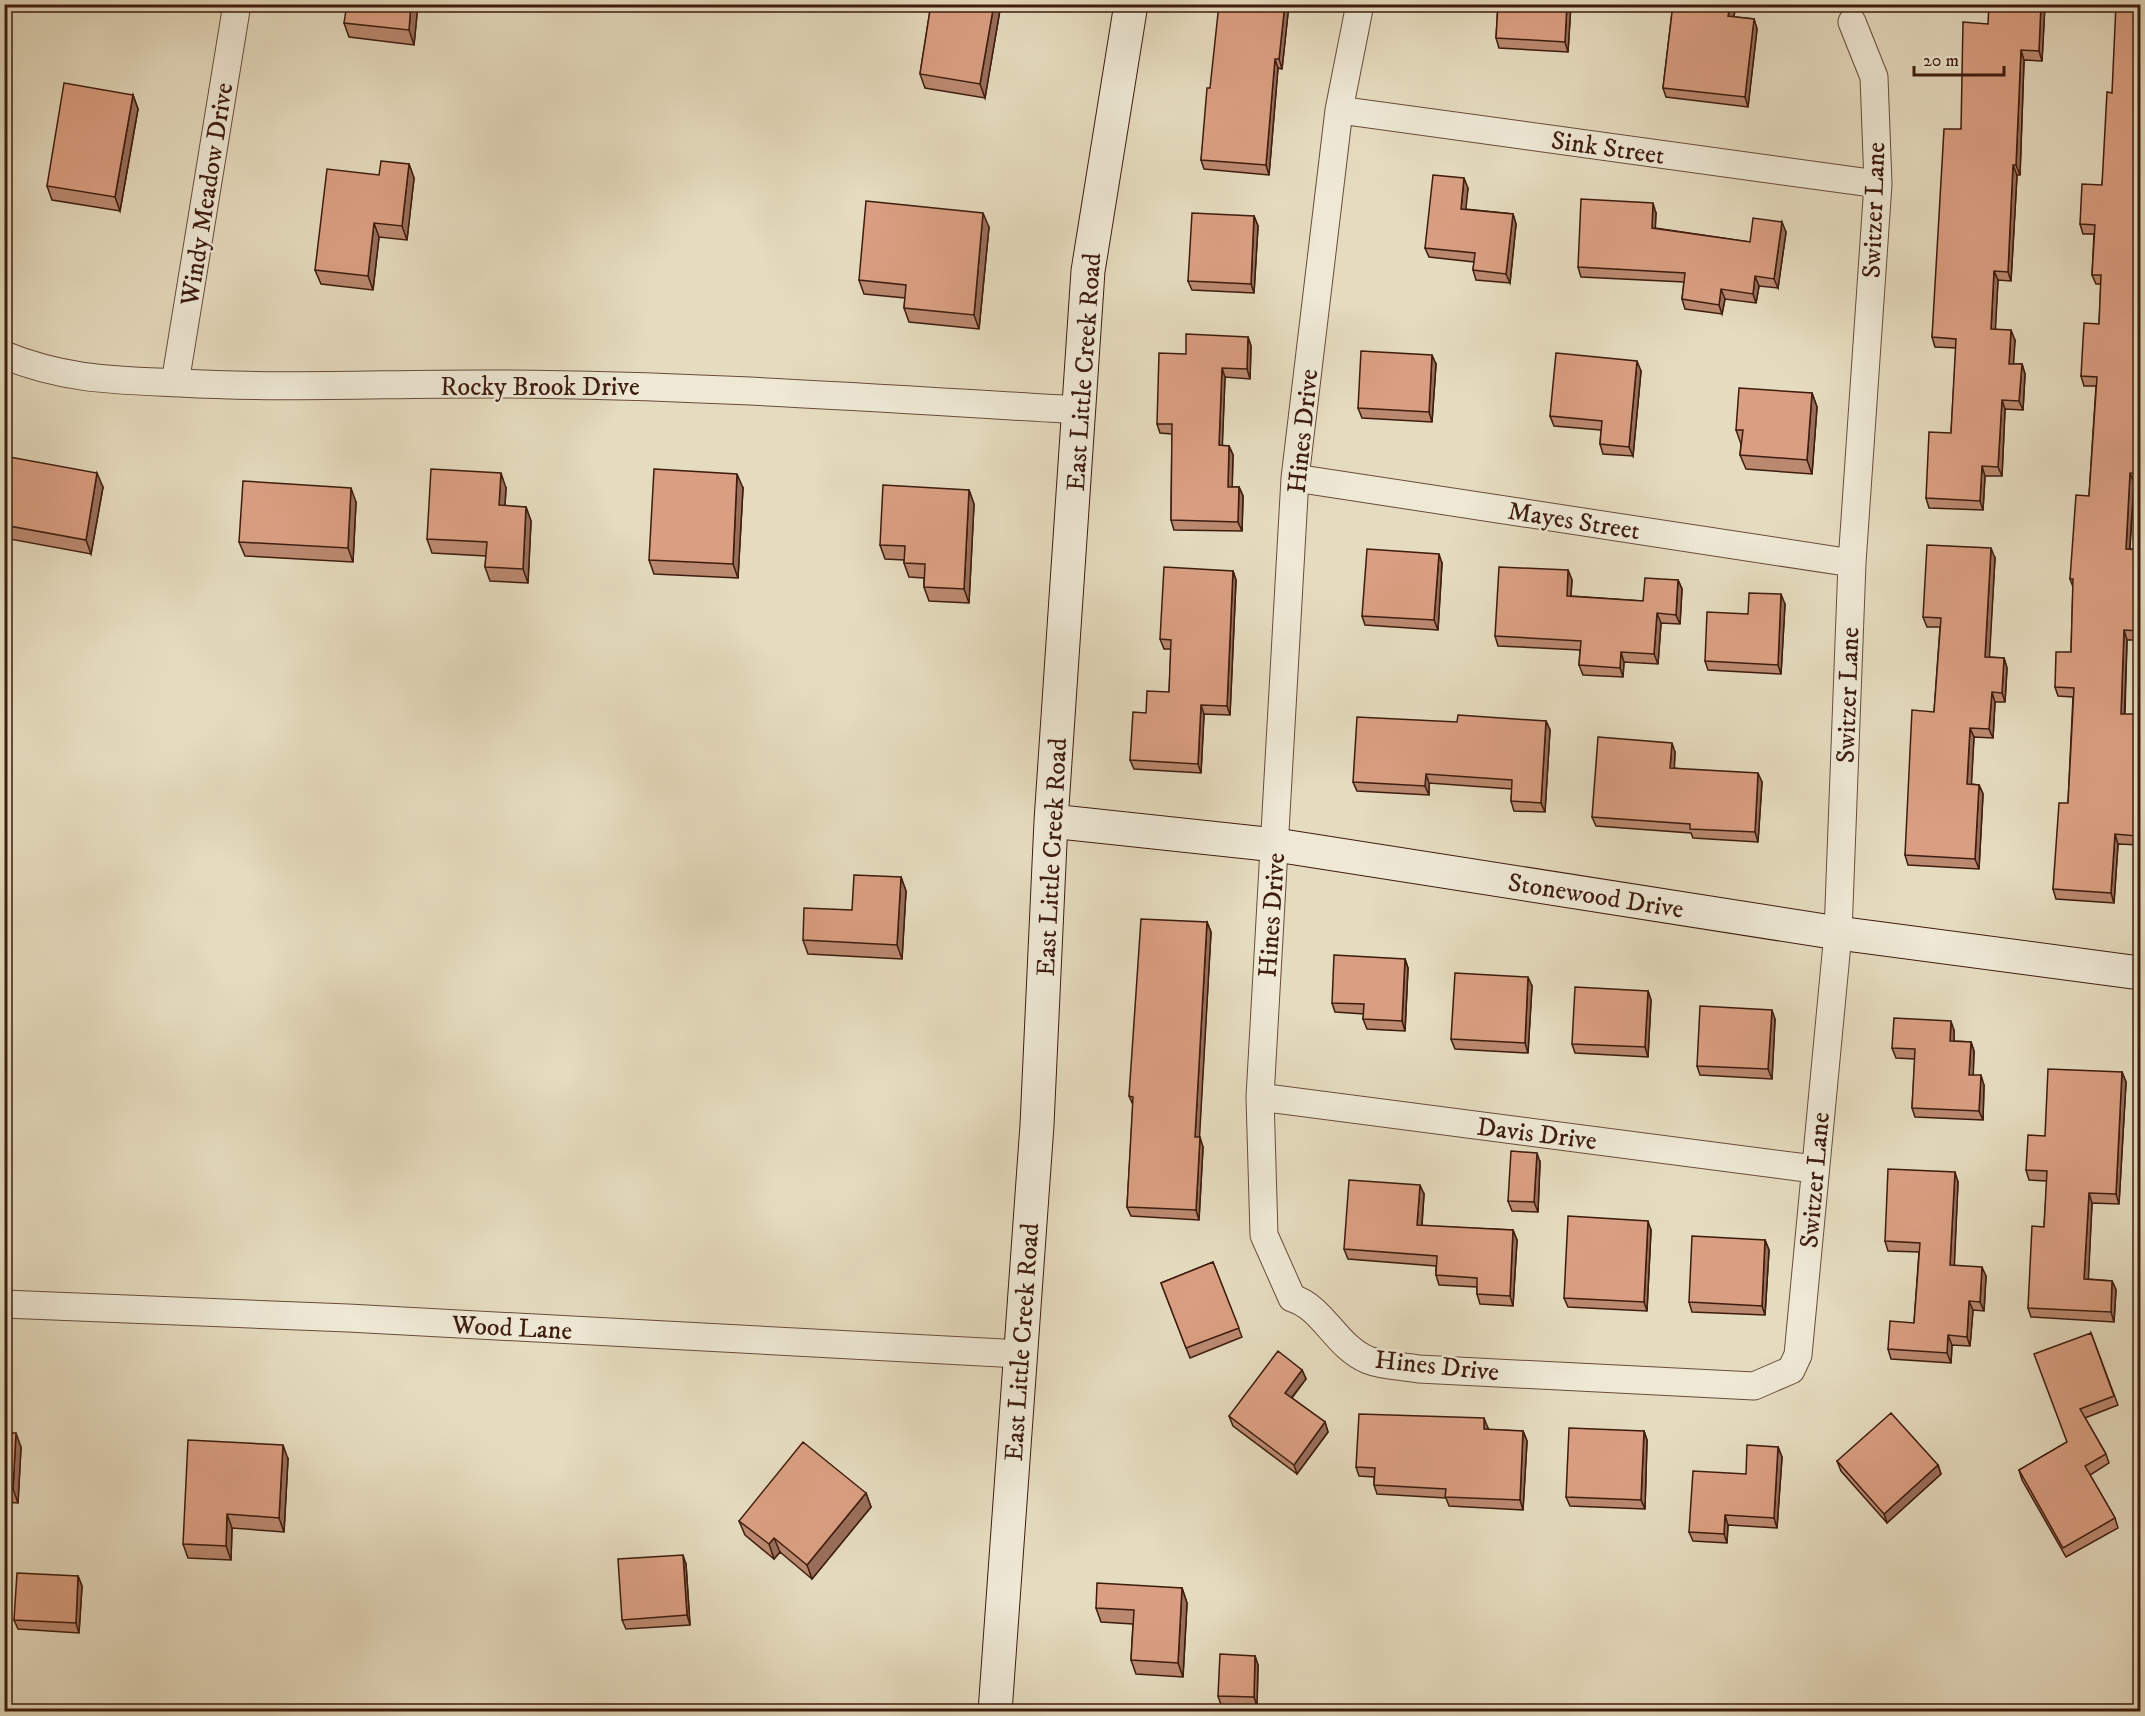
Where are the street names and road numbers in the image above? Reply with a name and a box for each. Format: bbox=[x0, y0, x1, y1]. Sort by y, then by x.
street label: Windy Meadow Drive bbox=[173, 80, 241, 309]
street label: Sink Street bbox=[1549, 124, 1666, 173]
street label: Switzer Lane bbox=[1856, 141, 1893, 279]
street label: East Little Creek Road bbox=[1060, 252, 1109, 492]
street label: Hines Drive bbox=[1281, 367, 1326, 495]
street label: Rocky Brook Drive bbox=[440, 371, 640, 404]
street label: Mayes Street bbox=[1505, 495, 1642, 548]
street label: Switzer Lane bbox=[1830, 626, 1867, 764]
street label: East Little Creek Road bbox=[1030, 737, 1075, 977]
street label: Hines Drive bbox=[1252, 852, 1293, 979]
street label: Stonewood Drive bbox=[1506, 866, 1686, 927]
street label: Davis Drive bbox=[1475, 1111, 1599, 1158]
street label: Switzer Lane bbox=[1793, 1111, 1838, 1249]
street label: East Little Creek Road bbox=[998, 1222, 1047, 1462]
street label: Wood Lane bbox=[450, 1309, 573, 1348]
street label: Hines Drive bbox=[1373, 1344, 1501, 1389]

